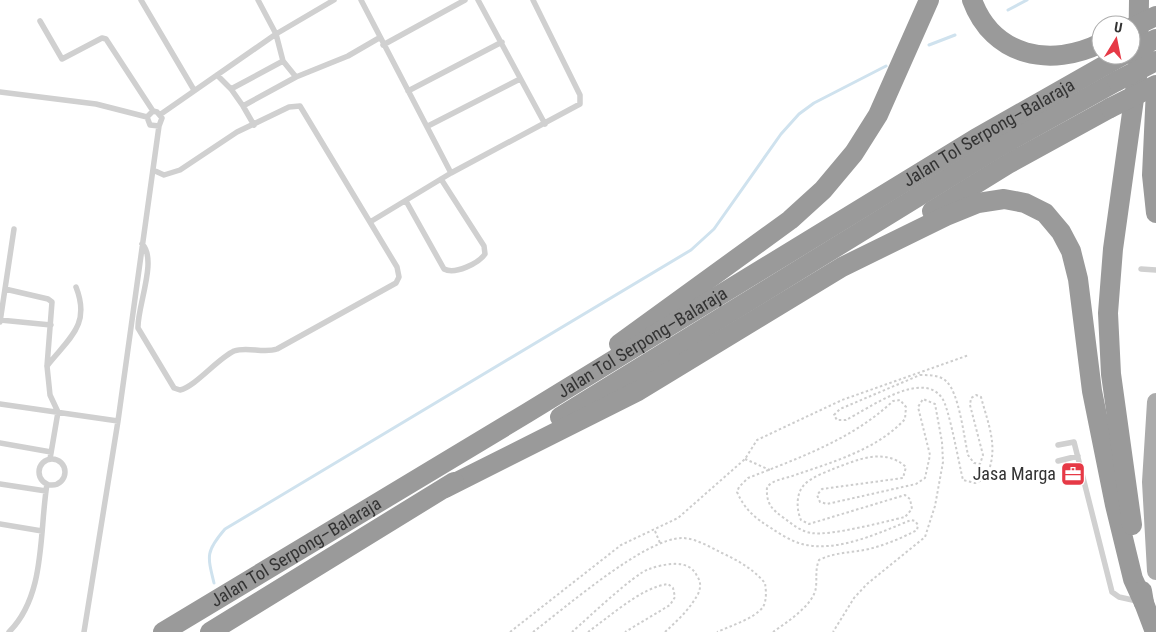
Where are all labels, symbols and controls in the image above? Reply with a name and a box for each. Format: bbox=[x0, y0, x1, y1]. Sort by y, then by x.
north arrow bbox=[1091, 15, 1141, 65]
text: U bbox=[1113, 19, 1124, 36]
street label: Jalan Tol Serpong–Balaraja bbox=[899, 74, 1078, 191]
street label: Jalan Tol Serpong–Balaraja bbox=[553, 282, 731, 402]
office icon: Jasa Marga bbox=[1060, 461, 1086, 487]
place label: Jasa Marga bbox=[973, 463, 1056, 484]
street label: Jalan Tol Serpong–Balaraja bbox=[207, 492, 385, 611]

